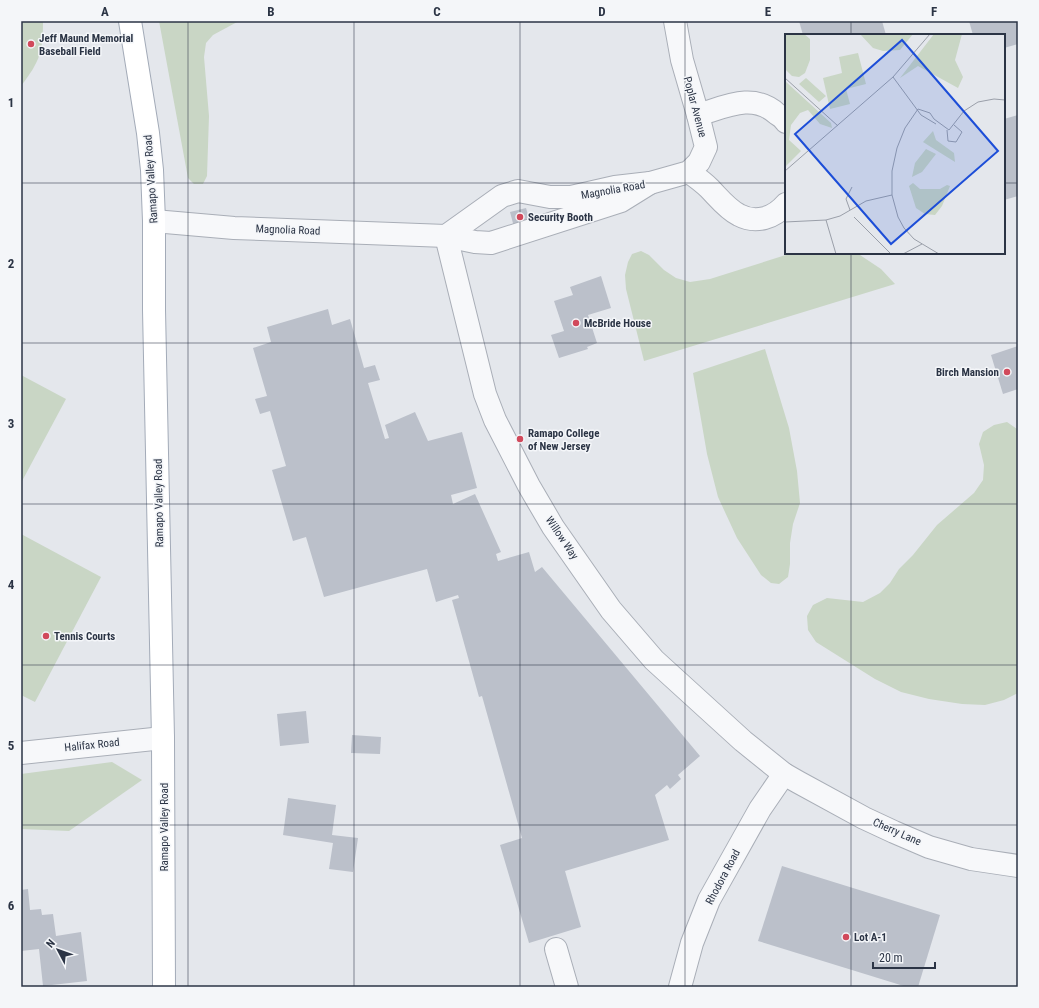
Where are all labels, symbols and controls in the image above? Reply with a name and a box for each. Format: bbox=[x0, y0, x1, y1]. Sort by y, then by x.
text: A bbox=[101, 4, 109, 19]
text: B bbox=[267, 4, 275, 19]
text: C bbox=[433, 4, 441, 19]
text: D bbox=[598, 4, 606, 19]
text: E bbox=[765, 4, 772, 19]
text: F bbox=[931, 4, 937, 19]
place label: Jeff Maund Memorial Baseball Field bbox=[39, 32, 134, 58]
inset map bbox=[785, 34, 1005, 254]
marker: Jeff Maund Memorial Baseball Field bbox=[26, 39, 36, 49]
street label: Poplar Avenue bbox=[681, 75, 709, 139]
text: 1 bbox=[8, 95, 14, 110]
street label: Ramapo Valley Road bbox=[141, 134, 161, 224]
street label: Magnolia Road bbox=[580, 178, 646, 202]
place label: Security Booth bbox=[528, 211, 593, 224]
marker: Security Booth bbox=[515, 212, 525, 222]
street label: Magnolia Road bbox=[255, 222, 321, 238]
text: 2 bbox=[8, 256, 15, 271]
place label: McBride House bbox=[584, 317, 651, 330]
marker: McBride House bbox=[571, 318, 581, 328]
place label: Birch Mansion bbox=[936, 366, 999, 379]
marker: Birch Mansion bbox=[1002, 367, 1012, 377]
text: 3 bbox=[8, 416, 14, 431]
place label: Ramapo College of New Jersey bbox=[528, 427, 599, 453]
marker: Ramapo College of New Jersey bbox=[515, 434, 525, 444]
street label: Ramapo Valley Road bbox=[152, 459, 166, 547]
street label: Willow Way bbox=[543, 514, 581, 562]
text: 4 bbox=[8, 577, 15, 592]
place label: Tennis Courts bbox=[54, 630, 115, 643]
marker: Tennis Courts bbox=[41, 631, 51, 641]
street label: Halifax Road bbox=[64, 736, 120, 754]
text: 5 bbox=[8, 738, 15, 753]
street label: Ramapo Valley Road bbox=[158, 783, 171, 871]
street label: Cherry Lane bbox=[871, 816, 923, 848]
street label: Rhodora Road bbox=[703, 847, 743, 907]
text: 6 bbox=[8, 898, 15, 913]
north arrow bbox=[38, 930, 78, 970]
place label: Lot A-1 bbox=[854, 931, 887, 944]
marker: Lot A-1 bbox=[841, 932, 851, 942]
text: N bbox=[44, 937, 58, 951]
scale bar bbox=[873, 944, 935, 970]
text: 20 m bbox=[879, 951, 903, 965]

